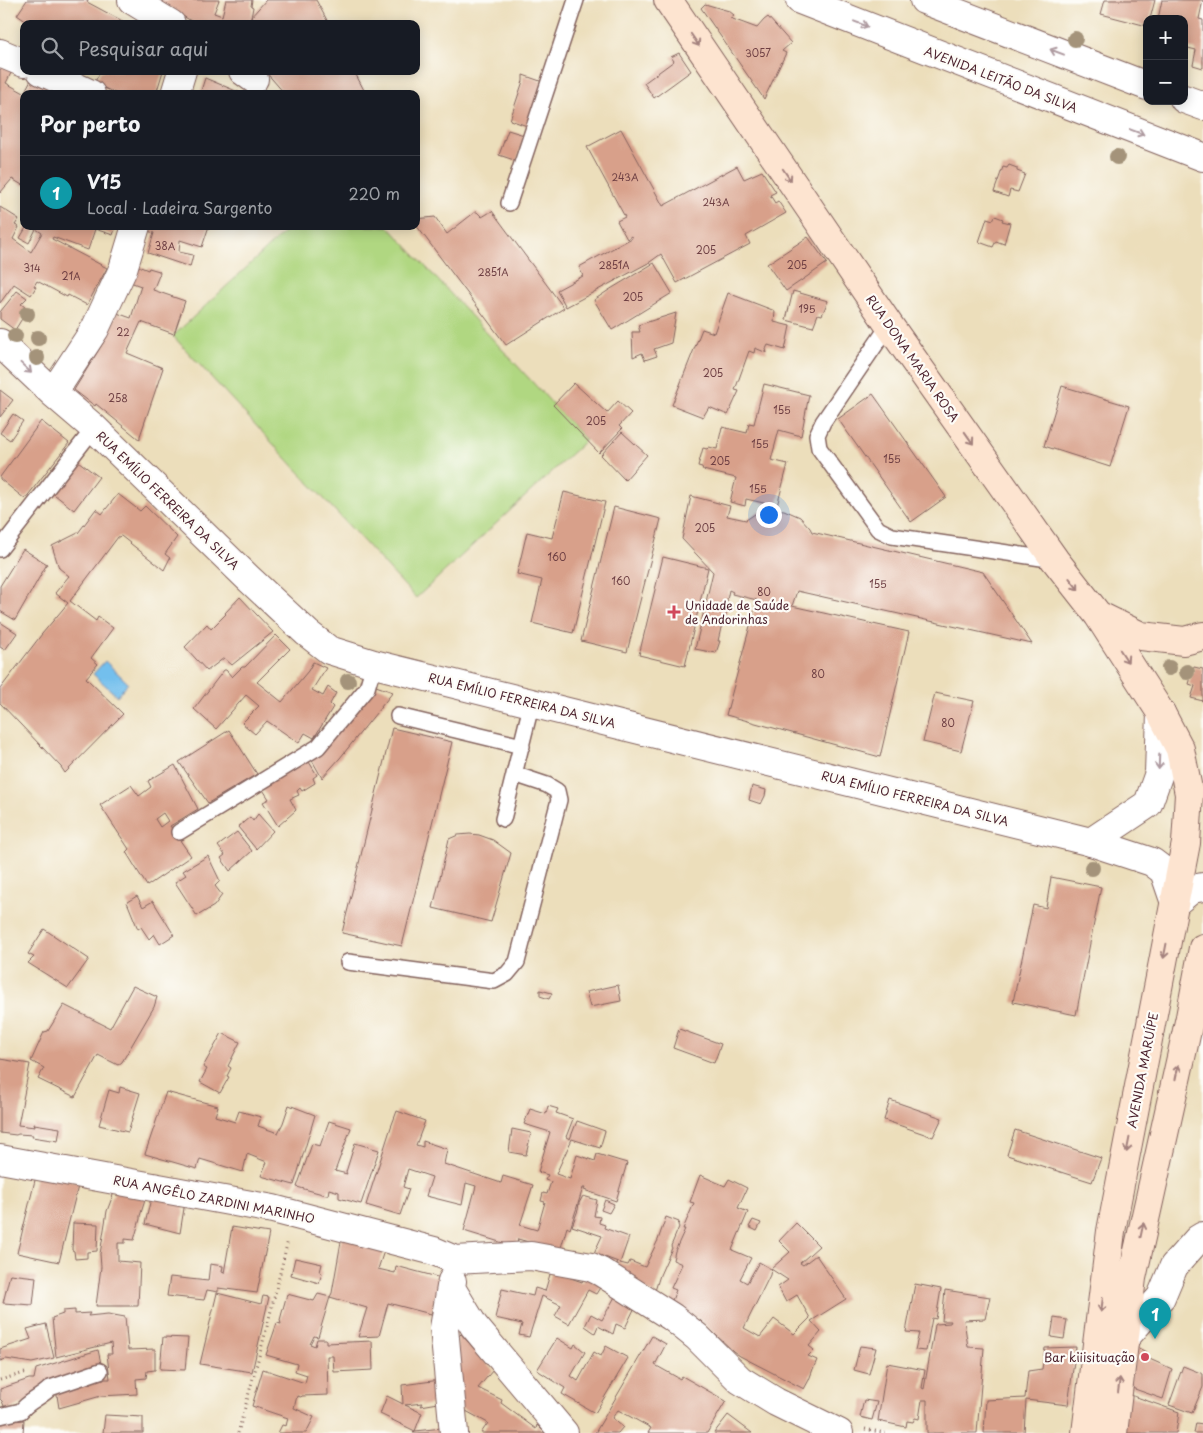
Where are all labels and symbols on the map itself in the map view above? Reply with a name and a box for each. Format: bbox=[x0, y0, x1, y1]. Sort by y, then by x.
one-way arrow bbox=[853, 20, 868, 29]
one-way arrow bbox=[690, 33, 700, 47]
street label: AVENIDA LEITÃO DA SILVA bbox=[922, 41, 1080, 117]
house number: 3057 bbox=[745, 45, 771, 60]
one-way arrow bbox=[1050, 47, 1065, 56]
one-way arrow bbox=[1129, 127, 1144, 137]
one-way arrow bbox=[782, 167, 792, 181]
house number: 243A bbox=[612, 169, 639, 184]
house number: 243A bbox=[703, 194, 730, 209]
house number: 38A bbox=[155, 238, 176, 253]
house number: 205 bbox=[696, 242, 716, 257]
house number: 2851A bbox=[598, 257, 630, 272]
house number: 205 bbox=[787, 257, 807, 272]
house number: 314 bbox=[23, 260, 41, 275]
house number: 2851A bbox=[477, 264, 509, 279]
house number: 21A bbox=[62, 268, 80, 283]
house number: 205 bbox=[623, 289, 643, 304]
street label: RUA DONA MARIA ROSA bbox=[862, 291, 964, 425]
house number: 195 bbox=[799, 301, 816, 316]
house number: 22 bbox=[116, 324, 130, 339]
one-way arrow bbox=[20, 362, 33, 374]
house number: 205 bbox=[703, 365, 723, 380]
house number: 258 bbox=[108, 390, 128, 405]
house number: 155 bbox=[773, 402, 791, 417]
house number: 205 bbox=[586, 413, 606, 428]
street label: RUA EMÍLIO FERREIRA DA SILVA bbox=[93, 427, 243, 573]
one-way arrow bbox=[964, 431, 974, 445]
house number: 155 bbox=[751, 436, 769, 451]
house number: 155 bbox=[883, 451, 901, 466]
house number: 205 bbox=[710, 453, 730, 468]
house number: 155 bbox=[749, 481, 767, 496]
your location bbox=[756, 502, 782, 528]
house number: 205 bbox=[695, 520, 715, 535]
house number: 160 bbox=[548, 549, 566, 564]
house number: 160 bbox=[612, 573, 630, 588]
house number: 155 bbox=[869, 576, 887, 591]
one-way arrow bbox=[1068, 577, 1079, 590]
house number: 80 bbox=[757, 584, 771, 599]
place label: Unidade de Saúde de Andorinhas bbox=[685, 596, 790, 628]
marker: Unidade de Saúde de Andorinhas bbox=[667, 605, 681, 619]
one-way arrow bbox=[1119, 649, 1129, 663]
house number: 80 bbox=[811, 666, 825, 681]
street label: RUA EMÍLIO FERREIRA DA SILVA bbox=[426, 668, 618, 732]
house number: 80 bbox=[941, 715, 955, 730]
one-way arrow bbox=[1155, 754, 1164, 770]
street label: RUA EMÍLIO FERREIRA DA SILVA bbox=[819, 766, 1011, 830]
one-way arrow bbox=[1160, 943, 1170, 959]
street label: AVENIDA MARUÍPE bbox=[1122, 1011, 1162, 1129]
one-way arrow bbox=[1173, 1064, 1183, 1080]
one-way arrow bbox=[1122, 1137, 1132, 1153]
street label: RUA ANGÊLO ZARDINI MARINHO bbox=[112, 1171, 316, 1227]
one-way arrow bbox=[1138, 1223, 1147, 1239]
one-way arrow bbox=[1097, 1297, 1107, 1313]
pin: 1 bbox=[1139, 1298, 1171, 1339]
place label: Bar kiiisituação bbox=[1044, 1348, 1135, 1366]
marker: Bar kiiisituação bbox=[1139, 1351, 1151, 1363]
one-way arrow bbox=[1114, 1377, 1124, 1393]

